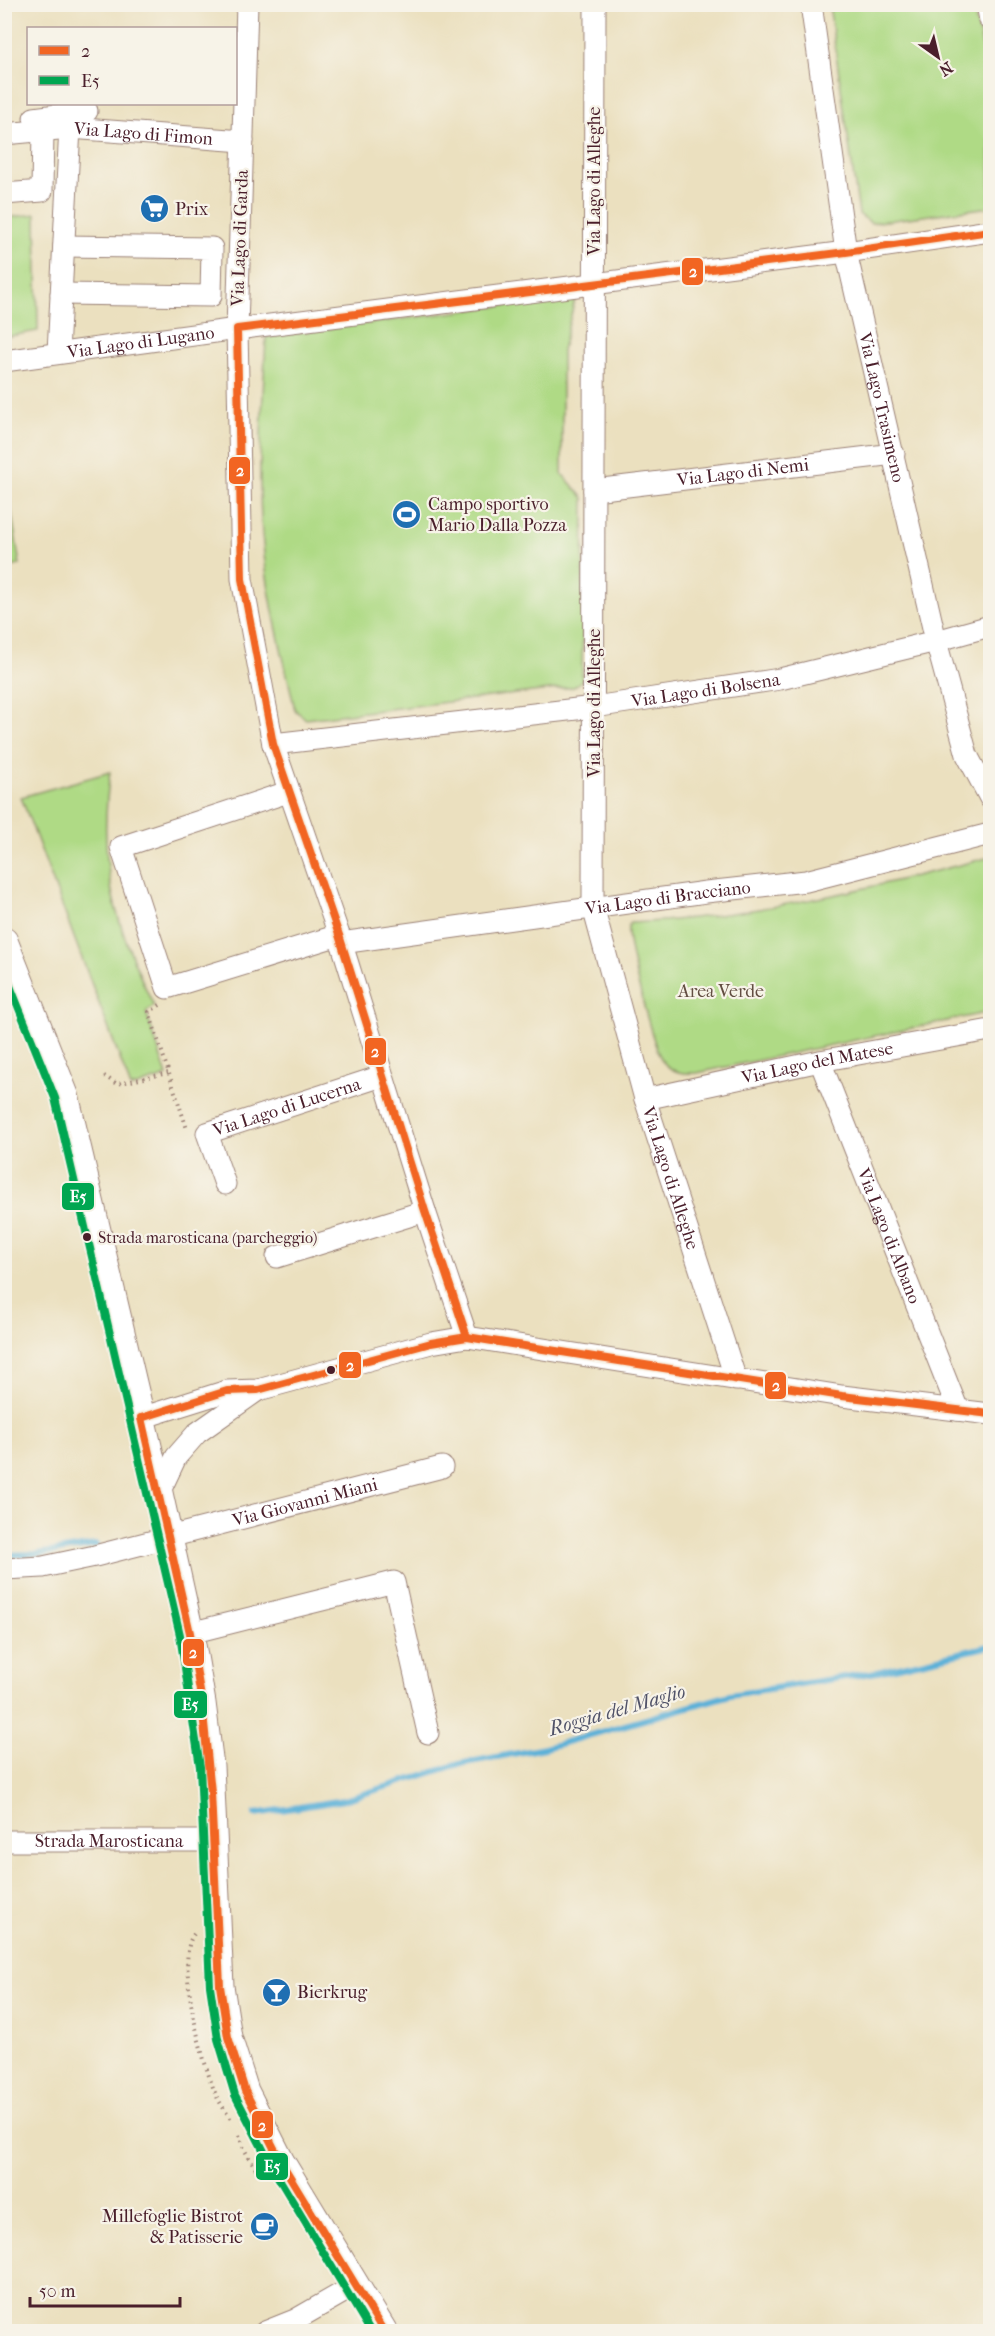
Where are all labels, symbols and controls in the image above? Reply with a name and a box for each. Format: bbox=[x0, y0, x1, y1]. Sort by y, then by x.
legend bbox=[27, 27, 237, 105]
north arrow bbox=[908, 27, 968, 87]
text: 2 bbox=[81, 41, 90, 62]
text: N bbox=[935, 58, 956, 81]
text: E5 bbox=[81, 71, 100, 92]
street label: Via Lago di Alleghe bbox=[584, 106, 605, 256]
street label: Via Lago di Fimon bbox=[72, 118, 214, 149]
street label: Via Lago di Garda bbox=[227, 169, 253, 308]
supermarket icon: Prix bbox=[138, 193, 170, 225]
place label: Prix bbox=[175, 199, 209, 220]
line badge: 2 bbox=[681, 257, 704, 286]
text: 2 bbox=[689, 262, 697, 281]
street label: Via Lago di Lugano bbox=[65, 322, 216, 363]
street label: Via Lago Trasimeno bbox=[854, 329, 909, 484]
street label: Via Lago di Nemi bbox=[675, 454, 811, 491]
line badge: 2 bbox=[228, 456, 251, 485]
text: 2 bbox=[236, 461, 244, 480]
place label: Campo sportivo Mario Dalla Pozza bbox=[428, 494, 567, 536]
sports icon: Campo sportivo Mario Dalla Pozza bbox=[391, 498, 423, 530]
street label: Via Lago di Alleghe bbox=[584, 628, 605, 778]
street label: Via Lago di Bolsena bbox=[629, 669, 782, 712]
street label: Via Lago di Bracciano bbox=[583, 877, 752, 919]
park label: Area Verde bbox=[677, 981, 764, 1002]
line badge: 2 bbox=[364, 1037, 387, 1066]
street label: Via Lago del Matese bbox=[738, 1037, 895, 1088]
text: 2 bbox=[371, 1042, 379, 1061]
street label: Via Lago di Lucerna bbox=[209, 1073, 364, 1141]
street label: Via Lago di Alleghe bbox=[637, 1103, 704, 1252]
street label: Via Lago di Albano bbox=[853, 1164, 925, 1307]
line badge: E5 bbox=[61, 1182, 95, 1211]
text: E5 bbox=[70, 1187, 86, 1206]
place label: Strada marosticana (parcheggio) bbox=[98, 1228, 318, 1247]
marker: Strada marosticana (parcheggio) bbox=[81, 1231, 93, 1243]
line badge: 2 bbox=[338, 1351, 362, 1379]
text: 2 bbox=[346, 1356, 354, 1375]
unlabelled marker bbox=[325, 1364, 337, 1376]
line badge: 2 bbox=[764, 1371, 787, 1400]
text: 2 bbox=[772, 1376, 780, 1395]
street label: Via Giovanni Miani bbox=[229, 1473, 380, 1531]
line badge: 2 bbox=[182, 1638, 205, 1667]
text: 2 bbox=[189, 1643, 197, 1662]
water label: Roggia del Maglio bbox=[544, 1680, 688, 1741]
line badge: E5 bbox=[173, 1690, 208, 1719]
text: E5 bbox=[182, 1695, 198, 1714]
street label: Strada Marosticana bbox=[35, 1831, 184, 1852]
bar icon: Bierkrug bbox=[260, 1976, 292, 2008]
place label: Bierkrug bbox=[297, 1982, 368, 2003]
line badge: 2 bbox=[251, 2110, 274, 2139]
text: 2 bbox=[258, 2116, 266, 2135]
line badge: E5 bbox=[255, 2152, 289, 2181]
text: E5 bbox=[264, 2157, 280, 2176]
place label: Millefoglie Bistrot & Patisserie bbox=[102, 2206, 244, 2248]
cafe icon: Millefoglie Bistrot & Patisserie bbox=[248, 2210, 280, 2242]
scale bar bbox=[30, 2270, 180, 2308]
text: 50 m bbox=[39, 2281, 76, 2302]

